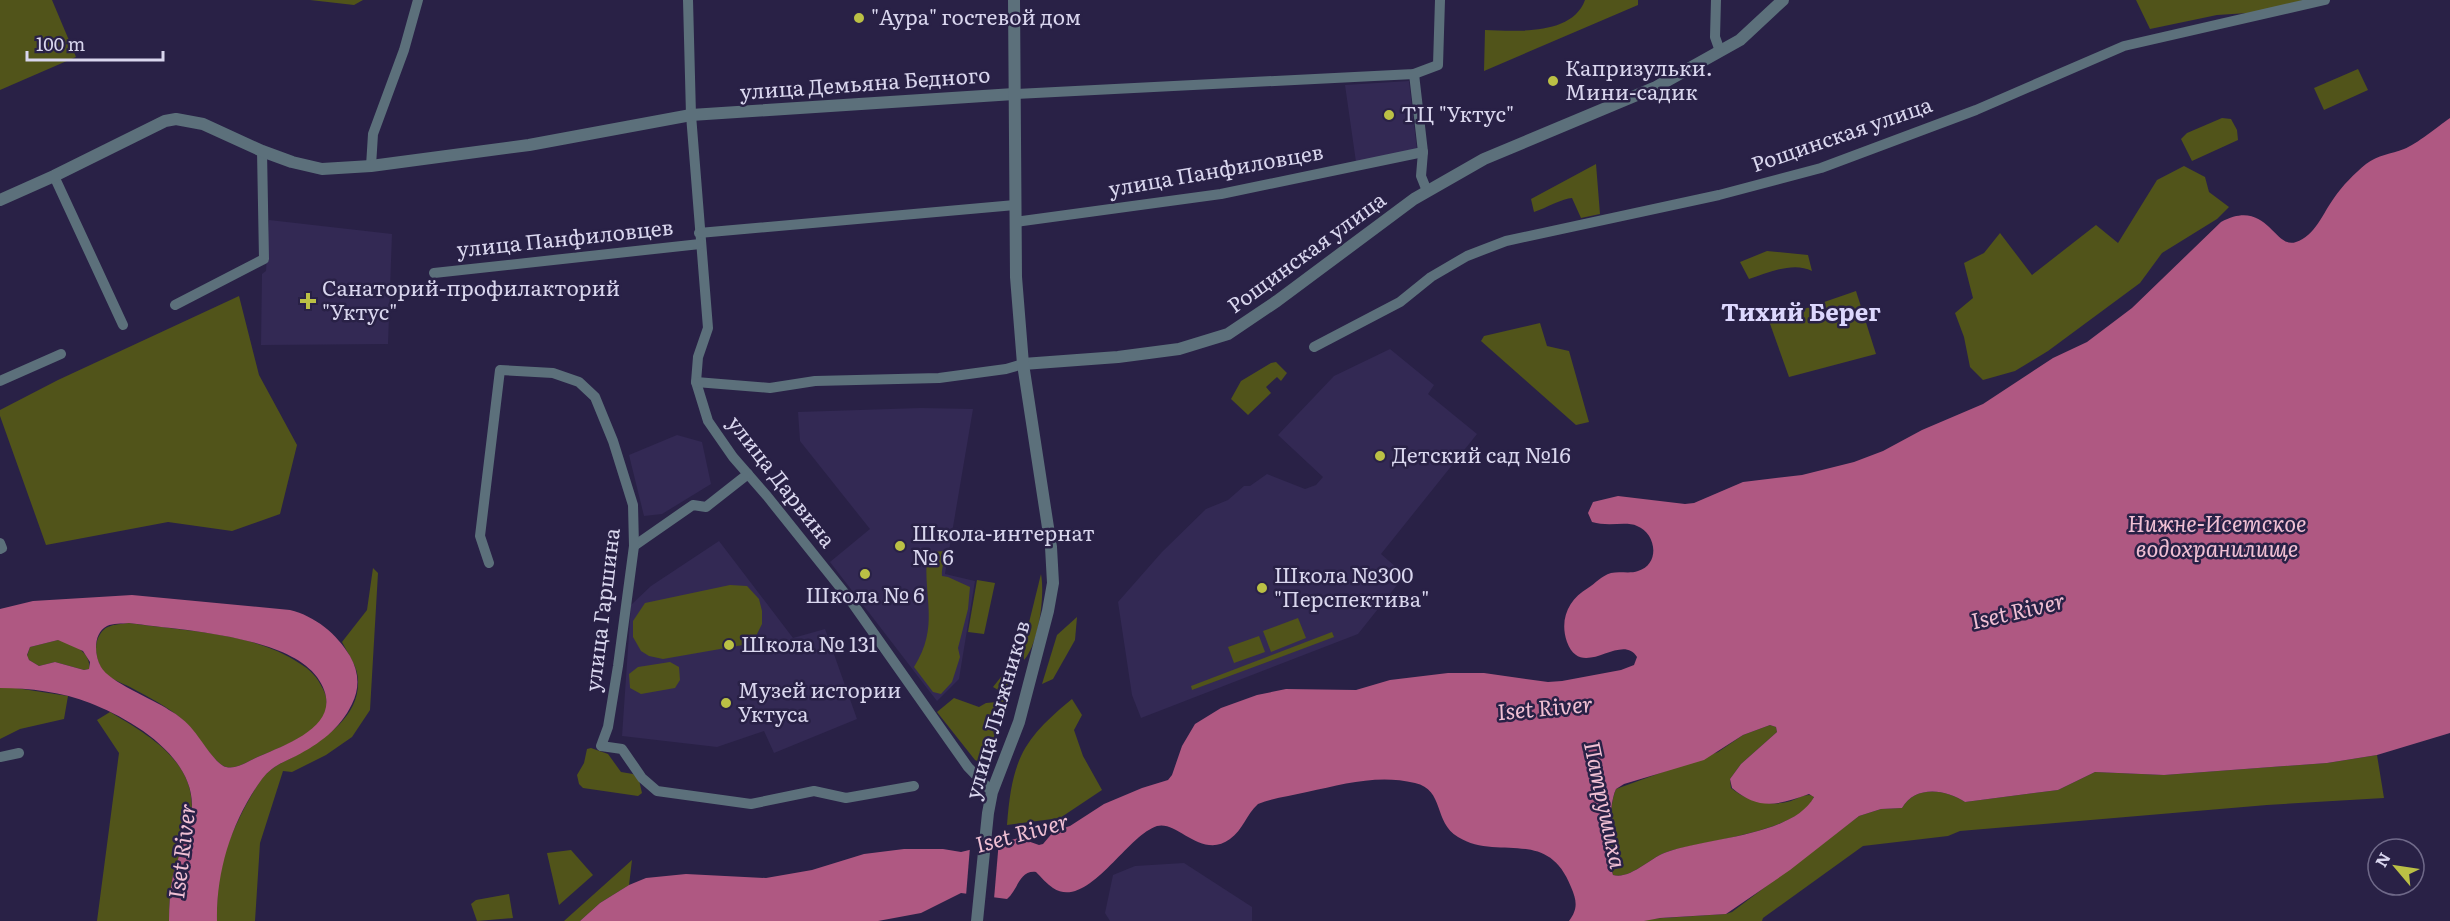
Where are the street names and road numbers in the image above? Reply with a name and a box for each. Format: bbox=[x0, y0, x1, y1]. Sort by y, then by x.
street label: улица Демьяна Бедного bbox=[739, 57, 991, 106]
street label: Рощинская улица bbox=[1747, 87, 1936, 178]
street label: улица Панфиловцев bbox=[1106, 134, 1325, 203]
street label: Рощинская улица bbox=[1220, 182, 1392, 319]
street label: улица Панфиловцев bbox=[455, 210, 675, 263]
street label: улица Дарвина bbox=[722, 408, 845, 554]
street label: улица Гаршина bbox=[575, 525, 626, 693]
street label: улица Лыжников bbox=[955, 616, 1036, 802]

